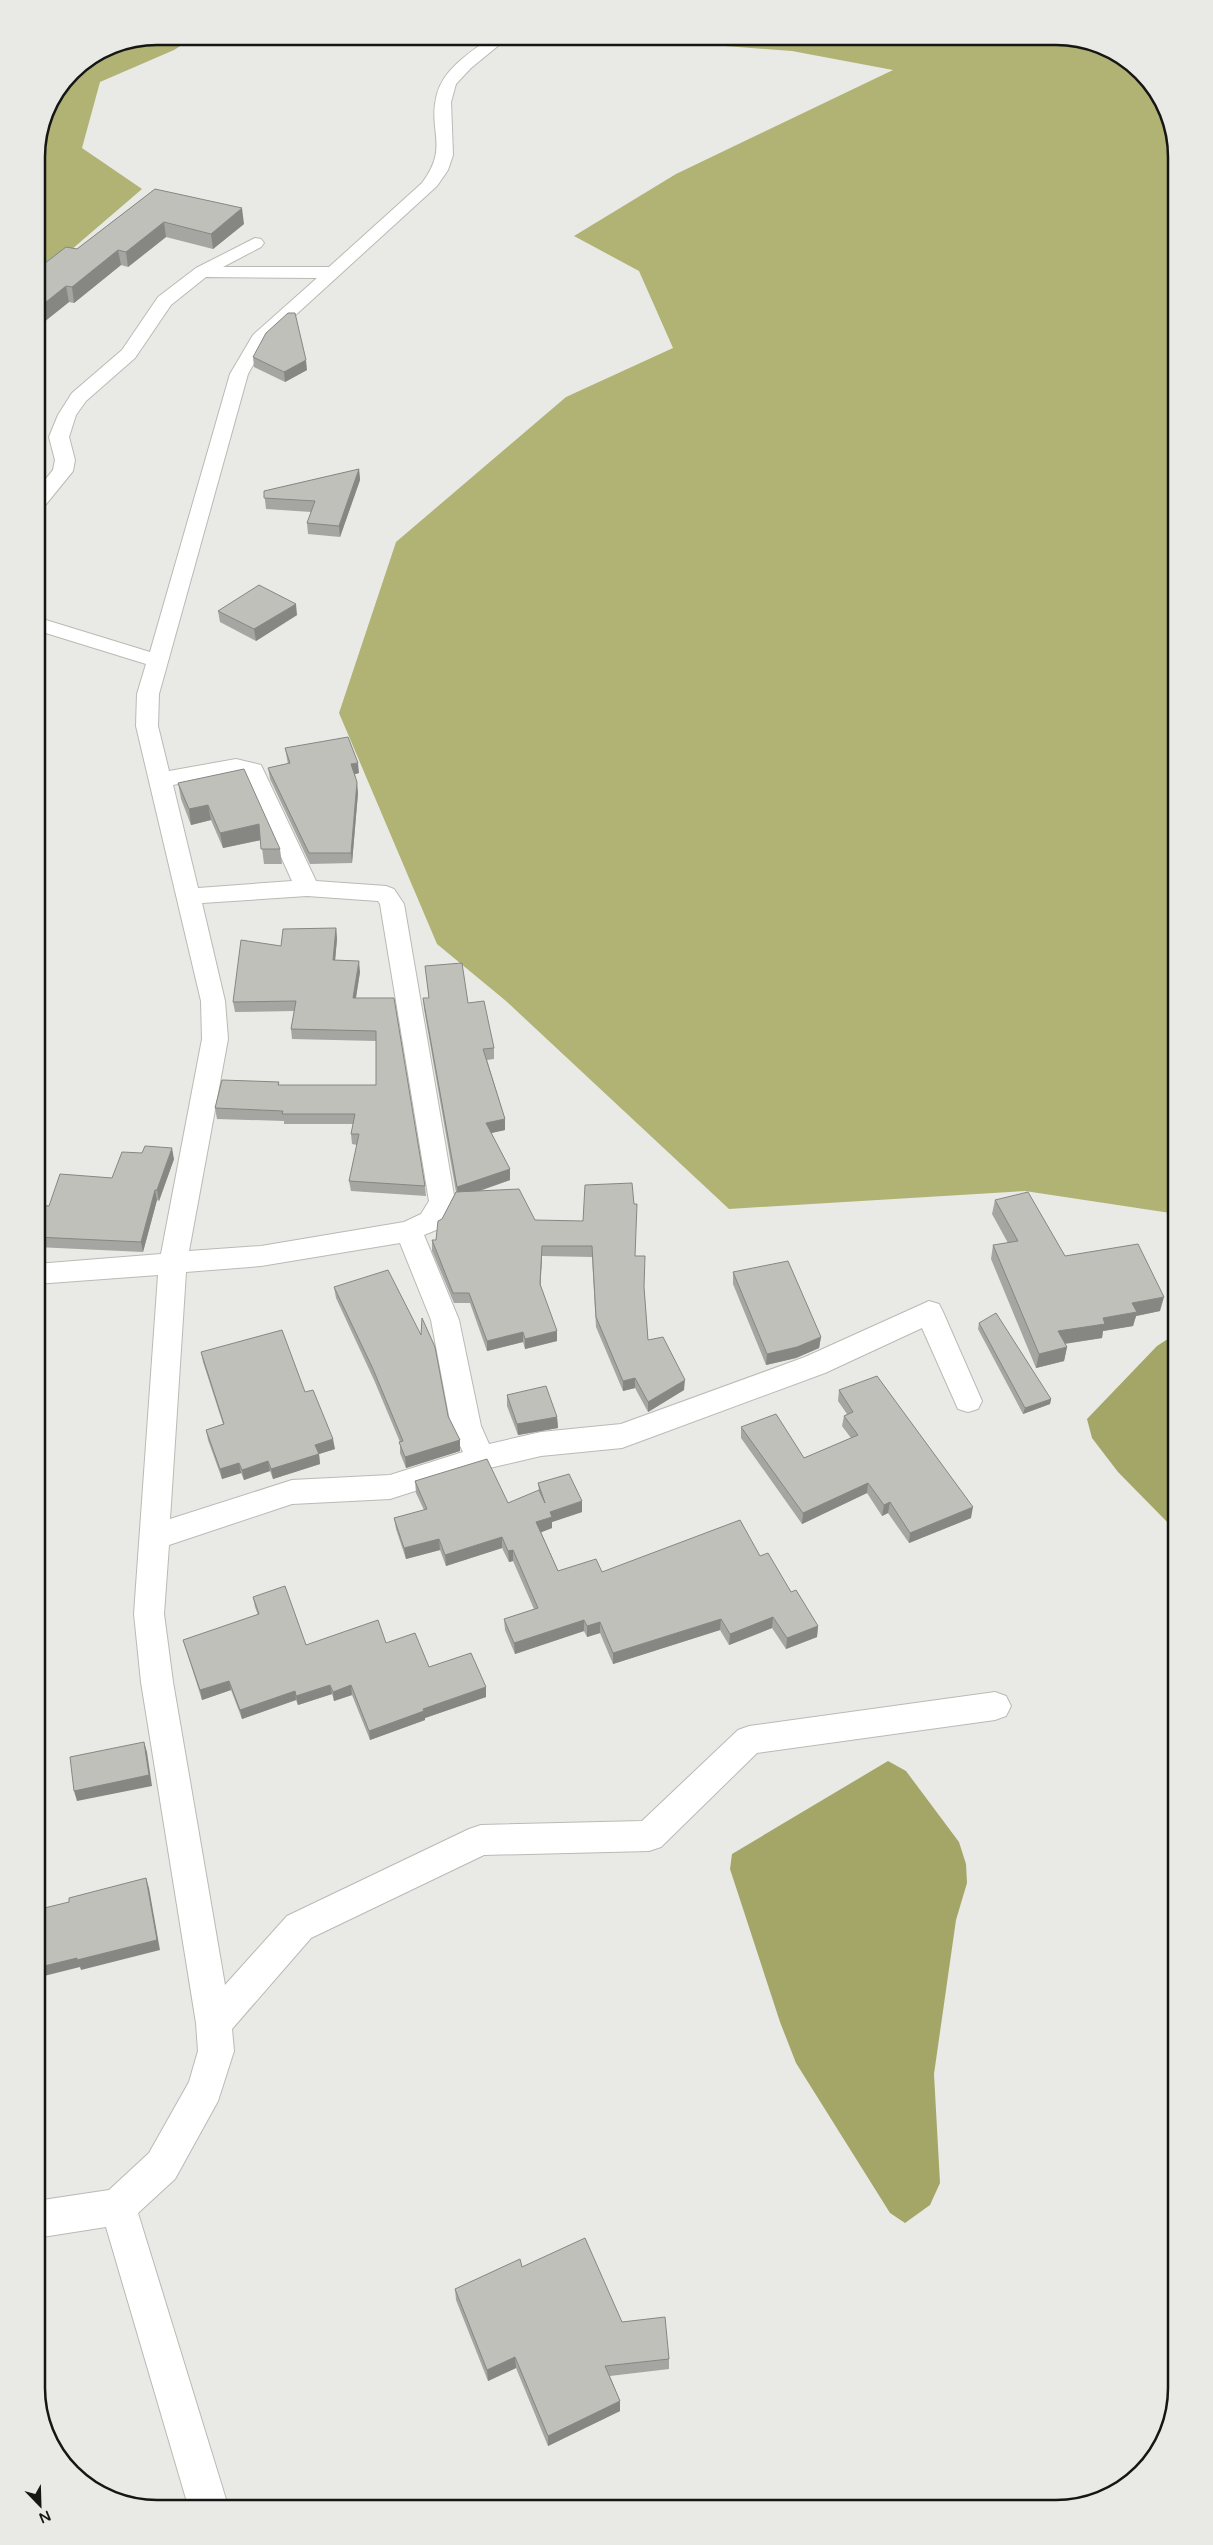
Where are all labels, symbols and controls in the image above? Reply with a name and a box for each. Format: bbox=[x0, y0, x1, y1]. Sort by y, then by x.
north arrow bbox=[15, 2480, 65, 2530]
text: N bbox=[36, 2506, 53, 2527]

